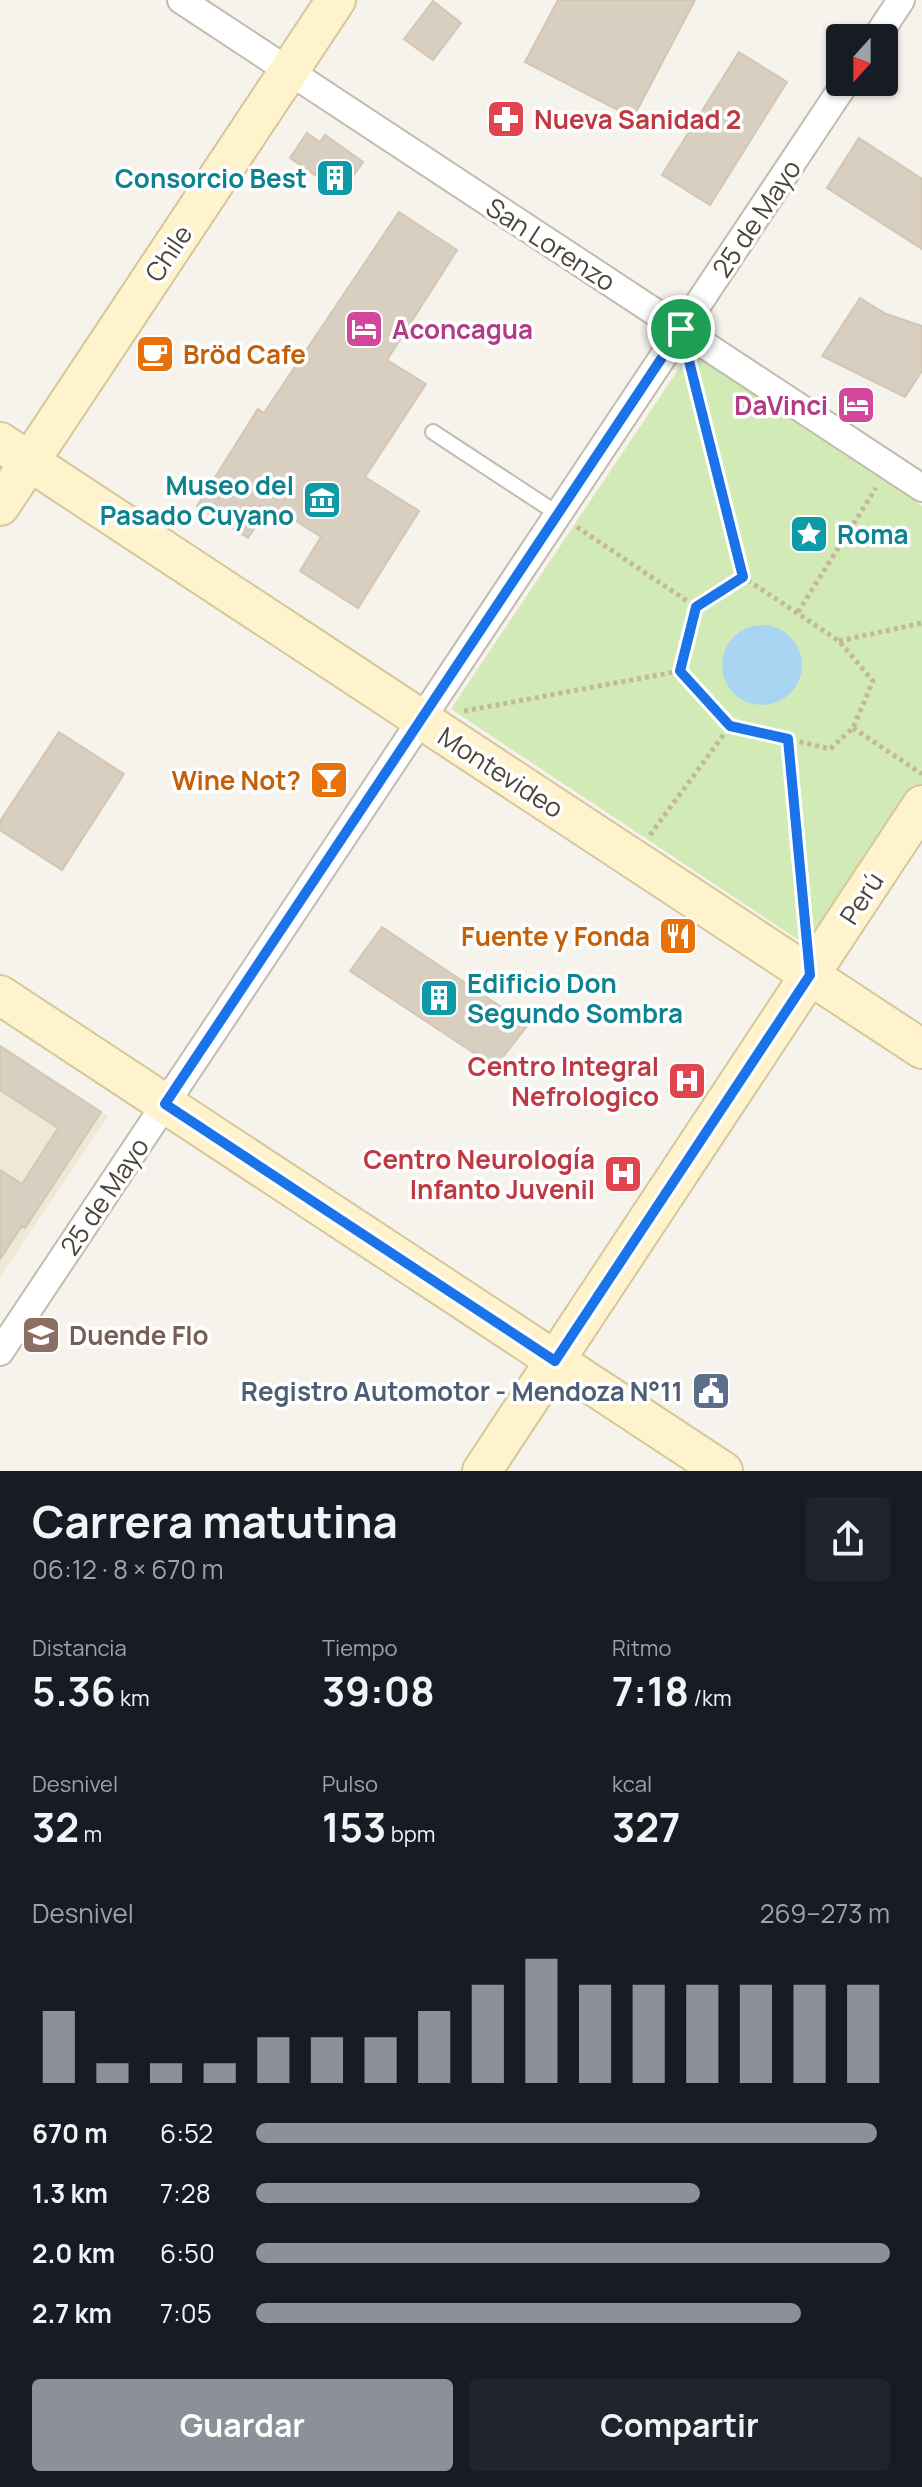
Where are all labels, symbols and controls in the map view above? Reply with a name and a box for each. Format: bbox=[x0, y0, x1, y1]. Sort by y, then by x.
north arrow bbox=[826, 24, 898, 96]
map controls bbox=[826, 24, 898, 96]
pharmacy icon: Nueva Sanidad 2 bbox=[485, 98, 527, 140]
place label: Nueva Sanidad 2 bbox=[534, 101, 741, 137]
street label: 25 de Mayo bbox=[703, 152, 809, 284]
building icon: Consorcio Best bbox=[314, 157, 356, 199]
place label: Consorcio Best bbox=[115, 160, 307, 196]
street label: San Lorenzo bbox=[479, 189, 623, 299]
street label: Chile bbox=[136, 217, 200, 289]
pin bbox=[647, 295, 715, 363]
icon: arrive bbox=[659, 307, 703, 351]
hotel icon: Aconcagua bbox=[343, 308, 385, 350]
place label: Aconcagua bbox=[392, 311, 533, 347]
cafe icon: Bröd Cafe bbox=[134, 333, 176, 375]
place label: Bröd Cafe bbox=[183, 336, 306, 372]
hotel icon: DaVinci bbox=[835, 384, 877, 426]
place label: DaVinci bbox=[734, 387, 828, 423]
place label: Museo del Pasado Cuyano bbox=[100, 467, 294, 533]
museum icon: Museo del Pasado Cuyano bbox=[301, 479, 343, 521]
place icon: Roma bbox=[788, 513, 830, 555]
place label: Roma bbox=[837, 516, 909, 552]
street label: Montevideo bbox=[431, 718, 571, 826]
bar icon: Wine Not? bbox=[308, 759, 350, 801]
place label: Wine Not? bbox=[172, 762, 301, 798]
street label: Perú bbox=[831, 865, 891, 931]
restaurant icon: Fuente y Fonda bbox=[657, 915, 699, 957]
place label: Fuente y Fonda bbox=[461, 918, 650, 954]
place label: Edificio Don Segundo Sombra bbox=[467, 965, 683, 1031]
building icon: Edificio Don Segundo Sombra bbox=[418, 977, 460, 1019]
place label: Centro Integral Nefrologico bbox=[468, 1048, 659, 1114]
hospital icon: Centro Integral Nefrologico bbox=[666, 1060, 708, 1102]
street label: 25 de Mayo bbox=[51, 1130, 157, 1262]
place label: Centro Neurología Infanto Juvenil bbox=[363, 1141, 595, 1207]
hospital icon: Centro Neurología Infanto Juvenil bbox=[602, 1153, 644, 1195]
school or university icon: Duende Flo bbox=[20, 1314, 62, 1356]
place label: Duende Flo bbox=[69, 1317, 209, 1353]
public building icon: Registro Automotor - Mendoza N°11 bbox=[690, 1370, 732, 1412]
place label: Registro Automotor - Mendoza N°11 bbox=[241, 1373, 683, 1409]
text: Carrera matutina bbox=[32, 1491, 398, 1551]
button: share bbox=[806, 1497, 890, 1581]
text: 06:12 · 8 × 670 m bbox=[32, 1551, 223, 1587]
text: Distancia bbox=[32, 1633, 127, 1663]
text: Tiempo bbox=[322, 1633, 397, 1663]
text: Ritmo bbox=[612, 1633, 671, 1663]
text: 5.36 bbox=[32, 1663, 116, 1718]
text: 39:08 bbox=[322, 1663, 435, 1718]
text: 7:18 bbox=[612, 1663, 689, 1718]
text: km bbox=[116, 1683, 150, 1713]
text: /km bbox=[689, 1683, 732, 1713]
text: Desnivel bbox=[32, 1769, 118, 1799]
text: Pulso bbox=[322, 1769, 378, 1799]
text: kcal bbox=[612, 1769, 652, 1799]
text: 32 bbox=[32, 1799, 79, 1854]
text: 153 bbox=[322, 1799, 386, 1854]
text: 327 bbox=[612, 1799, 680, 1854]
text: m bbox=[79, 1819, 102, 1849]
text: bpm bbox=[386, 1819, 435, 1849]
text: Desnivel bbox=[32, 1895, 134, 1931]
text: 269–273 m bbox=[760, 1895, 890, 1931]
text: 670 m bbox=[32, 2115, 108, 2151]
text: 6:52 bbox=[160, 2115, 213, 2151]
text: 1.3 km bbox=[32, 2175, 108, 2211]
text: 7:28 bbox=[160, 2175, 211, 2211]
text: 2.0 km bbox=[32, 2235, 115, 2271]
text: 6:50 bbox=[160, 2235, 215, 2271]
text: 2.7 km bbox=[32, 2295, 112, 2331]
text: 7:05 bbox=[160, 2295, 212, 2331]
button: Guardar bbox=[32, 2379, 453, 2471]
button: Compartir bbox=[469, 2379, 890, 2471]

